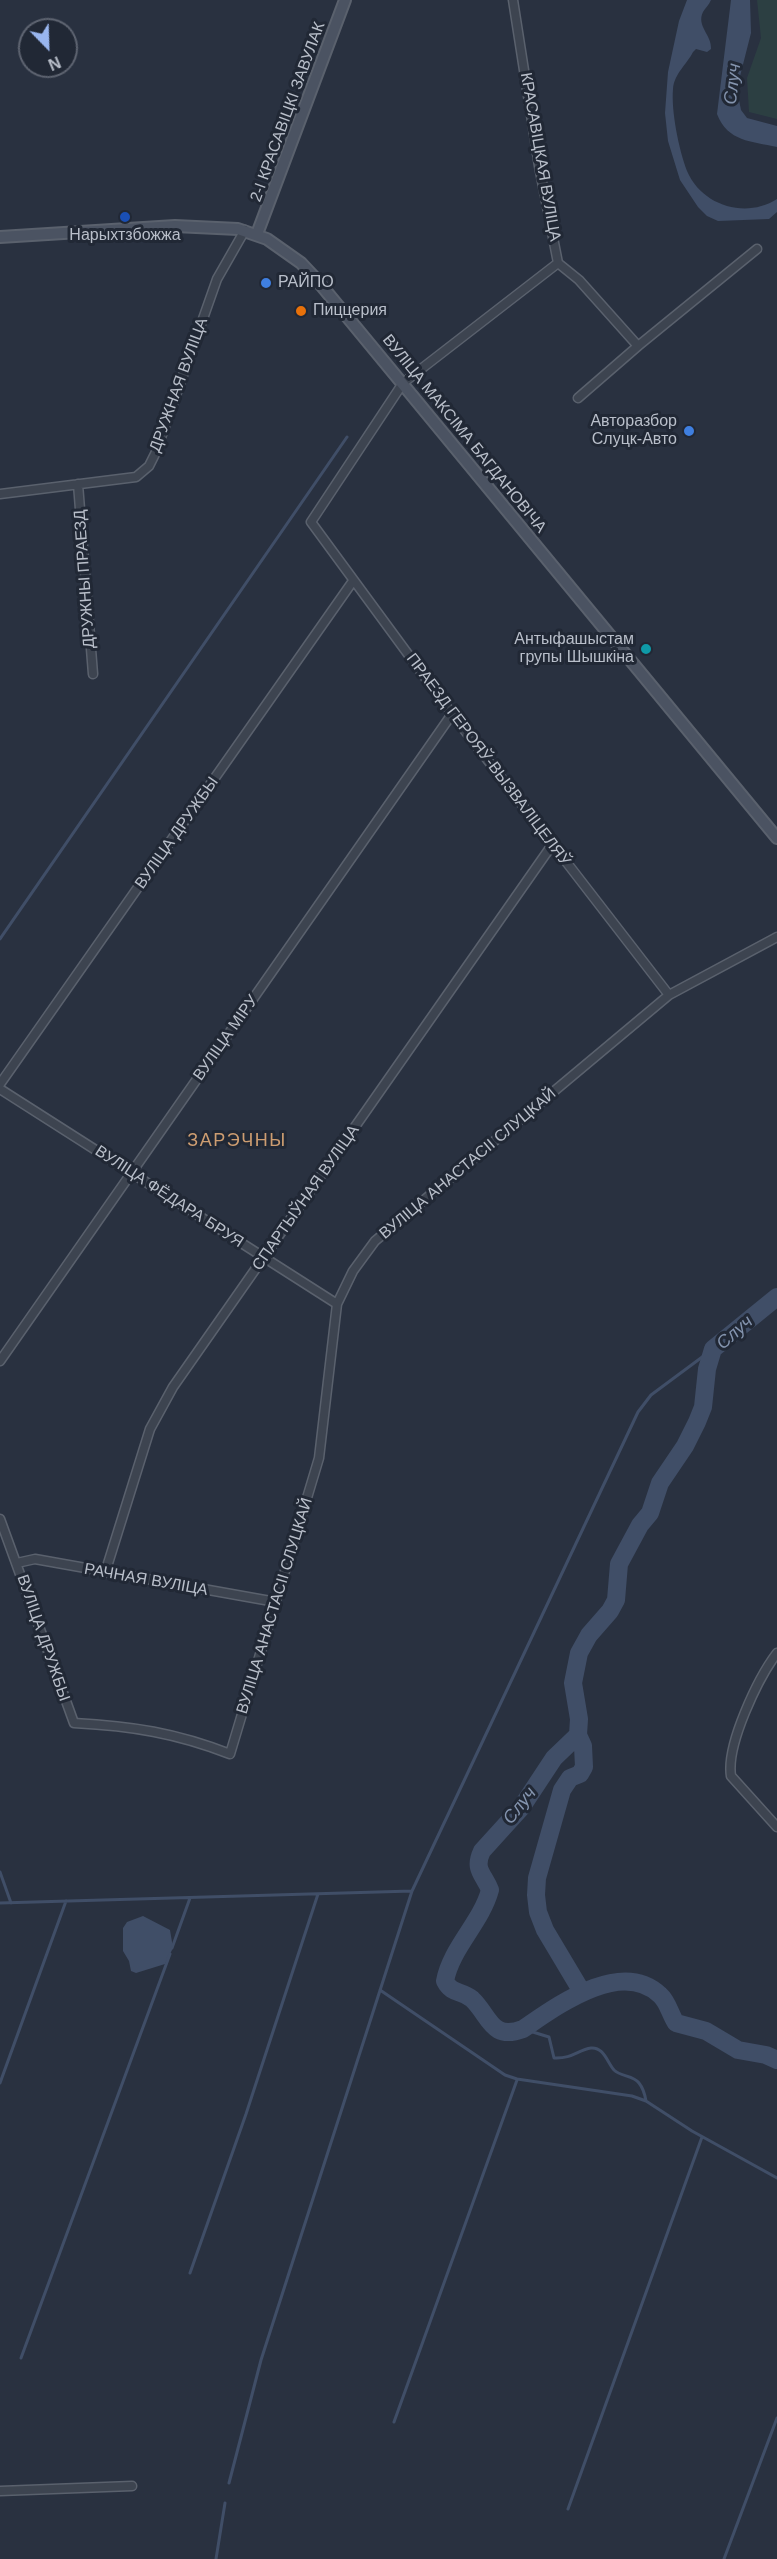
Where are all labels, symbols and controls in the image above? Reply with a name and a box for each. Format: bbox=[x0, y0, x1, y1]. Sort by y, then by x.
north arrow bbox=[18, 18, 78, 78]
street label: 2-І КРАСАВІЦКІ ЗАВУЛАК bbox=[246, 19, 330, 205]
text: N bbox=[46, 53, 63, 73]
water label: Случ bbox=[720, 62, 746, 106]
street label: КРАСАВІЦКАЯ ВУЛІЦА bbox=[516, 71, 564, 243]
marker: Нарыхтзбожжа bbox=[118, 210, 132, 224]
place label: Нарыхтзбожжа bbox=[69, 226, 181, 246]
place label: РАЙПО bbox=[278, 273, 334, 293]
marker: РАЙПО bbox=[259, 276, 273, 290]
place label: Пиццерия bbox=[313, 301, 387, 321]
marker: Пиццерия bbox=[294, 304, 308, 318]
street label: ДРУЖНАЯ ВУЛІЦА bbox=[146, 315, 212, 455]
street label: ВУЛІЦА МАКСІМА БАГДАНОВІЧА bbox=[378, 331, 550, 537]
place label: Авторазбор Слуцк-Авто bbox=[590, 412, 677, 450]
marker: Авторазбор Слуцк-Авто bbox=[682, 424, 696, 438]
street label: ДРУЖНЫ ПРАЕЗД bbox=[71, 509, 99, 649]
place label: Антыфашыстам групы Шышкіна bbox=[514, 630, 634, 668]
marker: Антыфашыстам групы Шышкіна bbox=[639, 642, 653, 656]
street label: ПРАЕЗД ГЕРОЯЎ-ВЫЗВАЛІЦЕЛЯЎ bbox=[402, 650, 574, 870]
street label: ВУЛІЦА ДРУЖБЫ bbox=[131, 773, 223, 893]
street label: ВУЛІЦА МІРУ bbox=[189, 992, 263, 1084]
street label: ВУЛІЦА АНАСТАСІІ СЛУЦКАЙ bbox=[376, 1084, 560, 1244]
street label: СПАРТЫЎНАЯ ВУЛІЦА bbox=[248, 1122, 364, 1274]
district label: ЗАРЭЧНЫ bbox=[187, 1130, 287, 1152]
street label: ВУЛІЦА ФЁДАРА БРУЯ bbox=[91, 1142, 247, 1252]
water label: Случ bbox=[712, 1311, 758, 1355]
street label: ВУЛІЦА АНАСТАСІІ СЛУЦКАЙ bbox=[233, 1496, 317, 1716]
street label: РАЧНАЯ ВУЛІЦА bbox=[83, 1560, 209, 1600]
street label: ВУЛІЦА ДРУЖБЫ bbox=[12, 1572, 74, 1704]
water label: Случ bbox=[499, 1783, 541, 1829]

